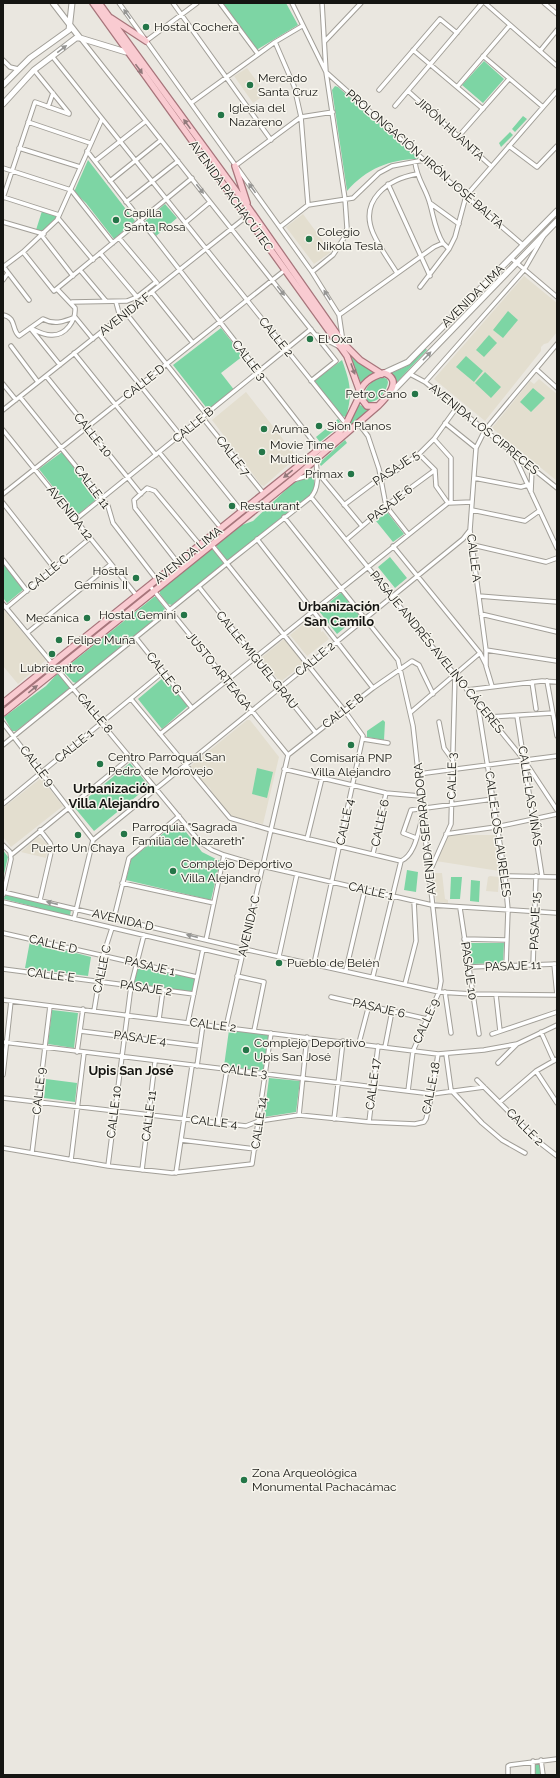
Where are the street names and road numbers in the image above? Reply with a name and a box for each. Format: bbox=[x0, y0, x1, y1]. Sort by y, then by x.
street label: PROLONGACIÓN JIRÓN JOSÉ BALTA bbox=[343, 87, 507, 231]
street label: JIRÓN HUANTA bbox=[413, 95, 487, 163]
street label: AVENIDA PACHACÚTEC bbox=[186, 138, 276, 254]
street label: AVENIDA LIMA bbox=[439, 262, 507, 330]
street label: AVENIDA F bbox=[97, 290, 153, 338]
street label: CALLE 2 bbox=[256, 314, 296, 360]
street label: CALLE 3 bbox=[229, 337, 269, 383]
street label: CALLE D bbox=[120, 361, 168, 403]
street label: AVENIDA LOS CIPRECES bbox=[427, 381, 541, 477]
street label: CALLE B bbox=[170, 404, 216, 446]
street label: CALLE 10 bbox=[71, 410, 115, 460]
street label: CALLE 7 bbox=[213, 433, 253, 479]
street label: PASAJE 5 bbox=[370, 447, 422, 489]
street label: CALLE 11 bbox=[71, 462, 113, 512]
street label: PASAJE 6 bbox=[365, 482, 415, 526]
street label: AVENIDA 12 bbox=[44, 483, 96, 543]
street label: AVENIDA LIMA bbox=[151, 524, 225, 586]
street label: CALLE A bbox=[464, 533, 484, 583]
street label: CALLE C bbox=[25, 552, 71, 594]
street label: PASAJE ANDRÉS AVELINO CÁCERES bbox=[367, 568, 507, 736]
street label: CALLE MIGUEL GRAU bbox=[213, 608, 301, 712]
street label: JUSTO ARTEAGA bbox=[183, 629, 255, 713]
street label: CALLE 2 bbox=[292, 639, 338, 679]
street label: CALLE G bbox=[143, 649, 185, 697]
street label: CALLE 8 bbox=[74, 690, 116, 736]
street label: CALLE B bbox=[320, 691, 366, 731]
street label: CALLE 1 bbox=[52, 726, 96, 766]
street label: CALLE 9 bbox=[17, 743, 57, 789]
street label: CALLE LAS VIÑAS bbox=[515, 745, 545, 847]
street label: CALLE 3 bbox=[445, 752, 459, 800]
street label: AVENIDA SEPARADORA bbox=[411, 762, 439, 896]
street label: CALLE LOS LAURELES bbox=[482, 770, 514, 898]
street label: CALLE 4 bbox=[333, 797, 357, 847]
street label: CALLE 6 bbox=[368, 798, 392, 848]
street label: CALLE 1 bbox=[347, 879, 395, 903]
street label: PASAJE 15 bbox=[527, 891, 543, 950]
street label: AVENIDA C bbox=[235, 894, 263, 958]
street label: AVENIDA D bbox=[91, 906, 156, 934]
street label: CALLE D bbox=[27, 932, 79, 956]
street label: PASAJE 10 bbox=[458, 941, 480, 1001]
street label: CALLE C bbox=[90, 944, 114, 994]
street label: PASAJE 1 bbox=[123, 953, 177, 979]
street label: PASAJE 11 bbox=[485, 958, 541, 974]
street label: CALLE E bbox=[26, 965, 76, 985]
street label: PASAJE 2 bbox=[119, 977, 173, 999]
street label: PASAJE 6 bbox=[351, 995, 407, 1021]
street label: CALLE 9 bbox=[410, 996, 442, 1046]
street label: CALLE 2 bbox=[189, 1015, 237, 1035]
street label: PASAJE 4 bbox=[113, 1028, 167, 1048]
street label: CALLE 17 bbox=[363, 1057, 383, 1111]
street label: CALLE 3 bbox=[220, 1061, 268, 1081]
street label: CALLE 18 bbox=[419, 1061, 443, 1115]
street label: CALLE 9 bbox=[30, 1067, 48, 1115]
street label: CALLE 10 bbox=[104, 1085, 124, 1139]
street label: CALLE 11 bbox=[139, 1090, 159, 1142]
street label: CALLE 14 bbox=[248, 1096, 270, 1150]
street label: CALLE 2 bbox=[503, 1105, 547, 1149]
street label: CALLE 4 bbox=[190, 1113, 239, 1131]

